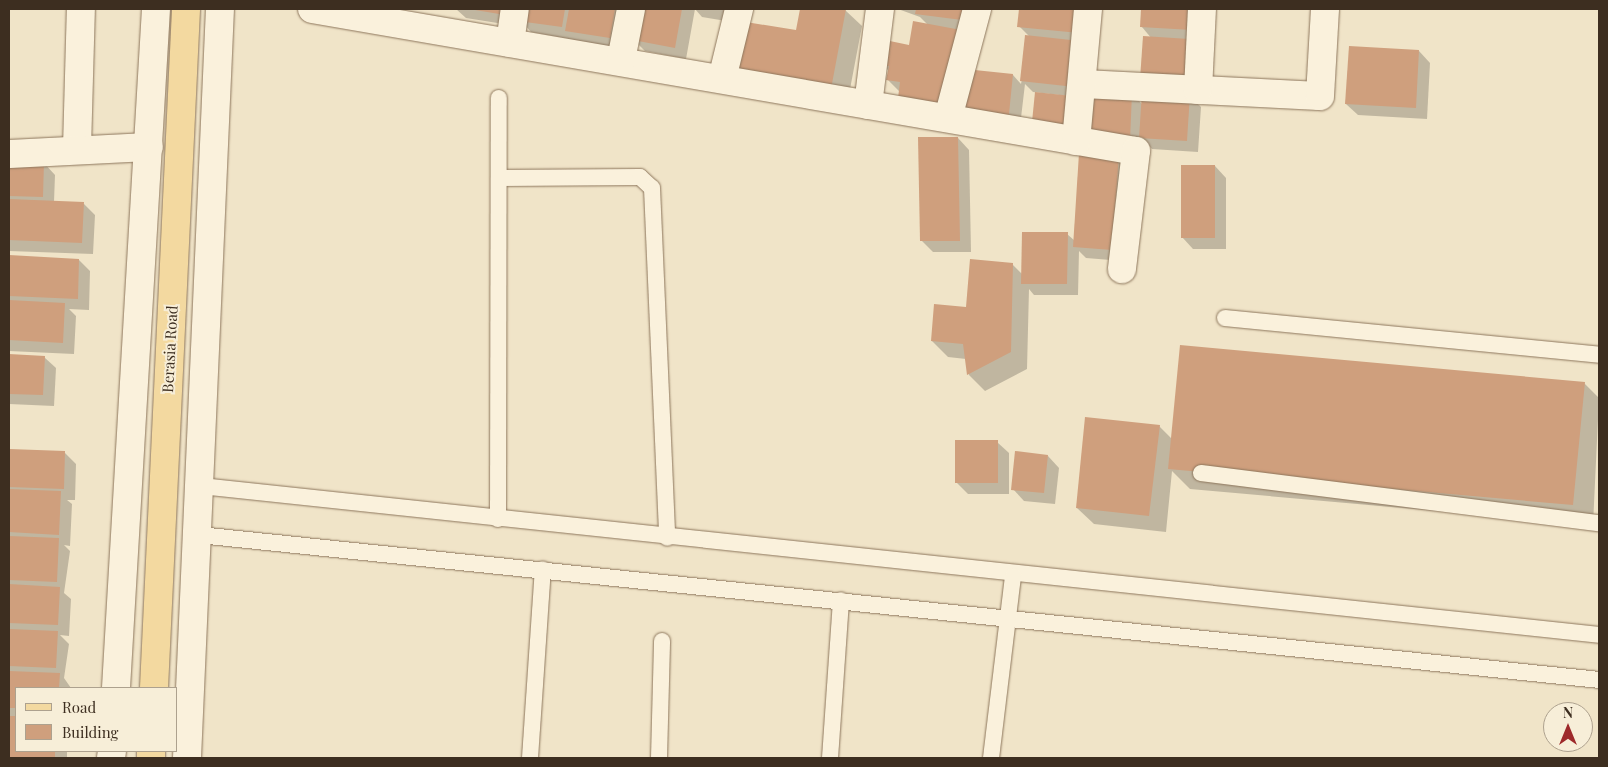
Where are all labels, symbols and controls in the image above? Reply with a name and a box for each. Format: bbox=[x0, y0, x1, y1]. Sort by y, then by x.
street label: Berasia Road bbox=[159, 305, 181, 393]
legend bbox=[15, 687, 178, 752]
text: Road bbox=[62, 697, 96, 717]
north arrow bbox=[1543, 702, 1593, 752]
text: N bbox=[1563, 703, 1573, 722]
text: Building bbox=[62, 722, 118, 742]

